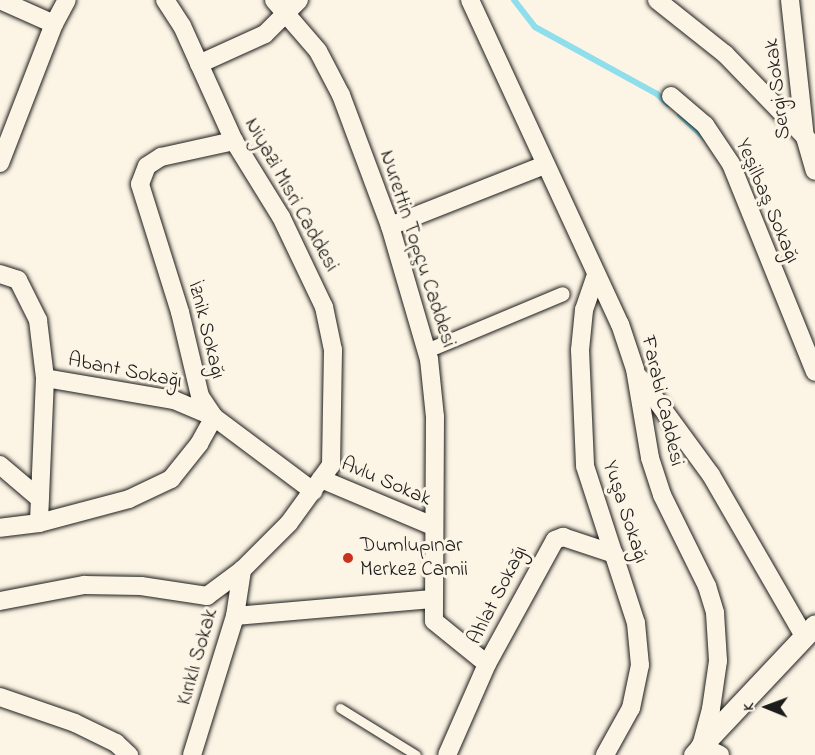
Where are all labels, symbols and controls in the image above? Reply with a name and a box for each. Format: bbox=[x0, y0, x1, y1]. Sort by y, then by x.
street label: Sergi Sokak bbox=[759, 37, 797, 141]
street label: Niyazi Mısri Caddesi bbox=[238, 114, 344, 276]
street label: Yeşilbaş Sokağı bbox=[729, 135, 805, 267]
street label: Nurettin Topçu Caddesi bbox=[373, 147, 461, 351]
street label: İznik Sokağı bbox=[182, 279, 230, 381]
street label: Farabi Caddesi bbox=[635, 333, 689, 469]
street label: Abant Sokağı bbox=[66, 348, 184, 394]
street label: Avlu Sokak bbox=[337, 452, 435, 512]
street label: Yuşa Sokağı bbox=[597, 458, 653, 566]
place label: Dumlupınar Merkez Camii bbox=[360, 533, 468, 583]
street label: Ahlat Sokağı bbox=[462, 541, 534, 649]
marker: Dumlupınar Merkez Camii bbox=[341, 551, 355, 565]
street label: Kırıklı Sokak bbox=[172, 606, 224, 708]
north arrow bbox=[737, 677, 797, 737]
text: K bbox=[737, 703, 761, 711]

